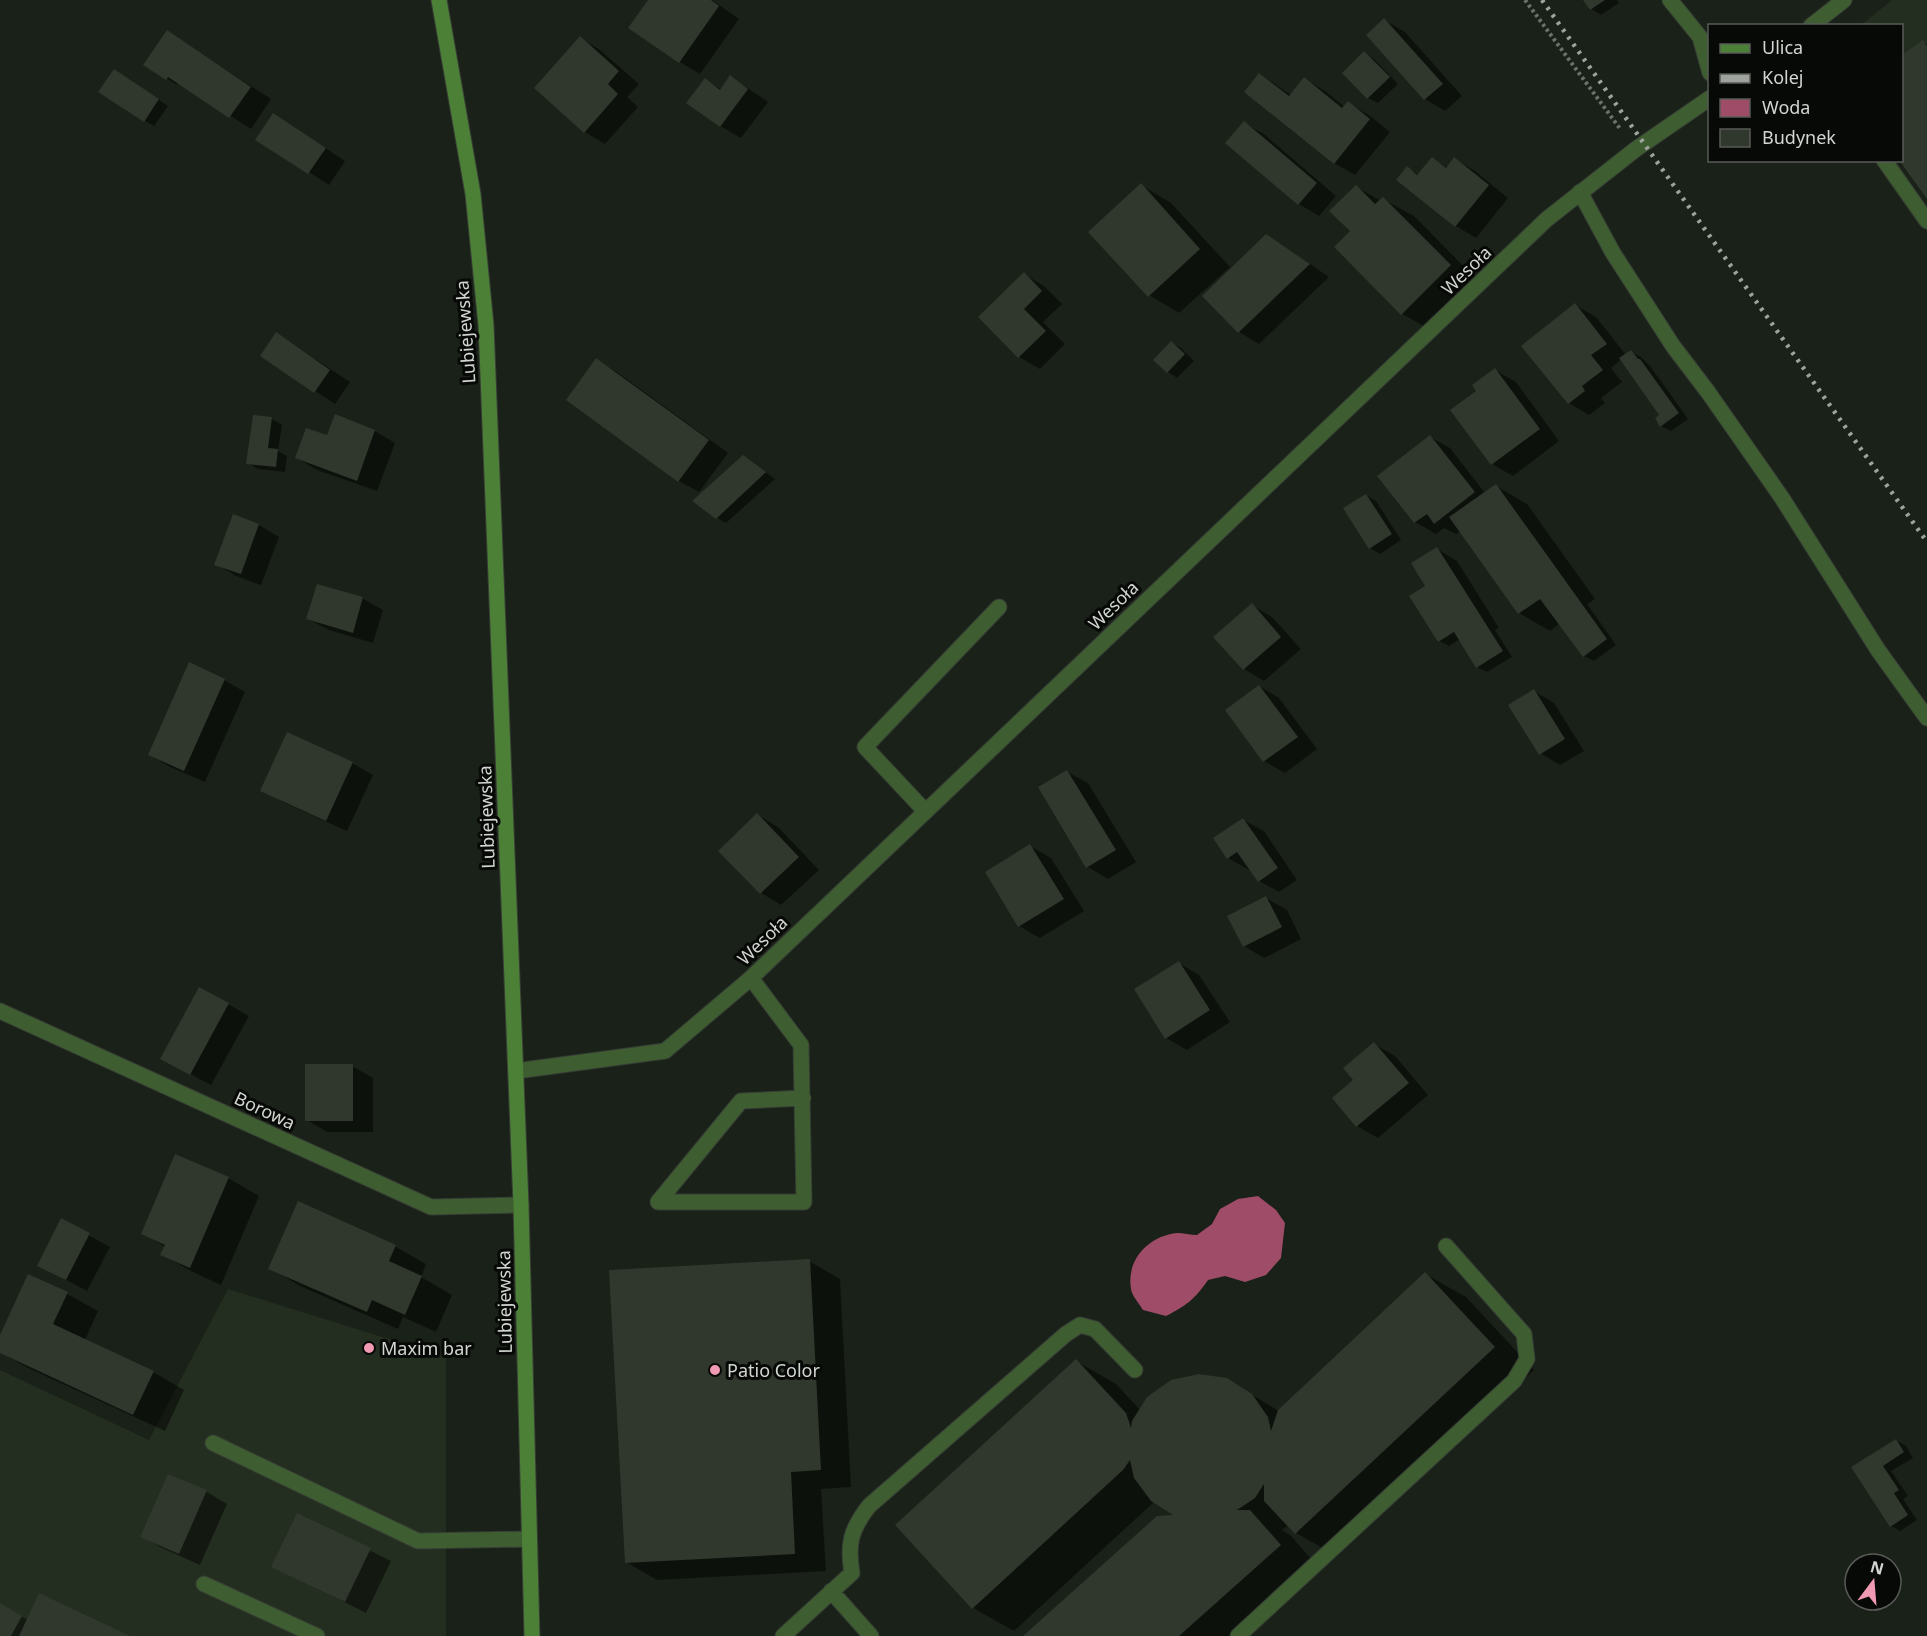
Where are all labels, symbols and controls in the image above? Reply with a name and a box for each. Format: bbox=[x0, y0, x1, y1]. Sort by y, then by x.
legend bbox=[1708, 24, 1903, 162]
text: Ulica bbox=[1762, 35, 1803, 59]
text: Kolej bbox=[1762, 65, 1803, 89]
text: Woda bbox=[1762, 95, 1810, 119]
text: Budynek bbox=[1762, 125, 1836, 149]
street label: Wesoła bbox=[1436, 240, 1496, 300]
street label: Lubiejewska bbox=[449, 280, 481, 384]
street label: Wesoła bbox=[1083, 575, 1143, 635]
street label: Lubiejewska bbox=[472, 765, 500, 869]
street label: Wesoła bbox=[732, 910, 792, 970]
street label: Borowa bbox=[231, 1086, 299, 1134]
street label: Lubiejewska bbox=[491, 1250, 517, 1354]
place label: Maxim bar bbox=[381, 1336, 472, 1360]
marker: Maxim bar bbox=[362, 1341, 376, 1355]
place label: Patio Color bbox=[727, 1358, 820, 1382]
marker: Patio Color bbox=[708, 1363, 722, 1377]
north arrow bbox=[1843, 1552, 1903, 1612]
text: N bbox=[1868, 1555, 1886, 1580]

